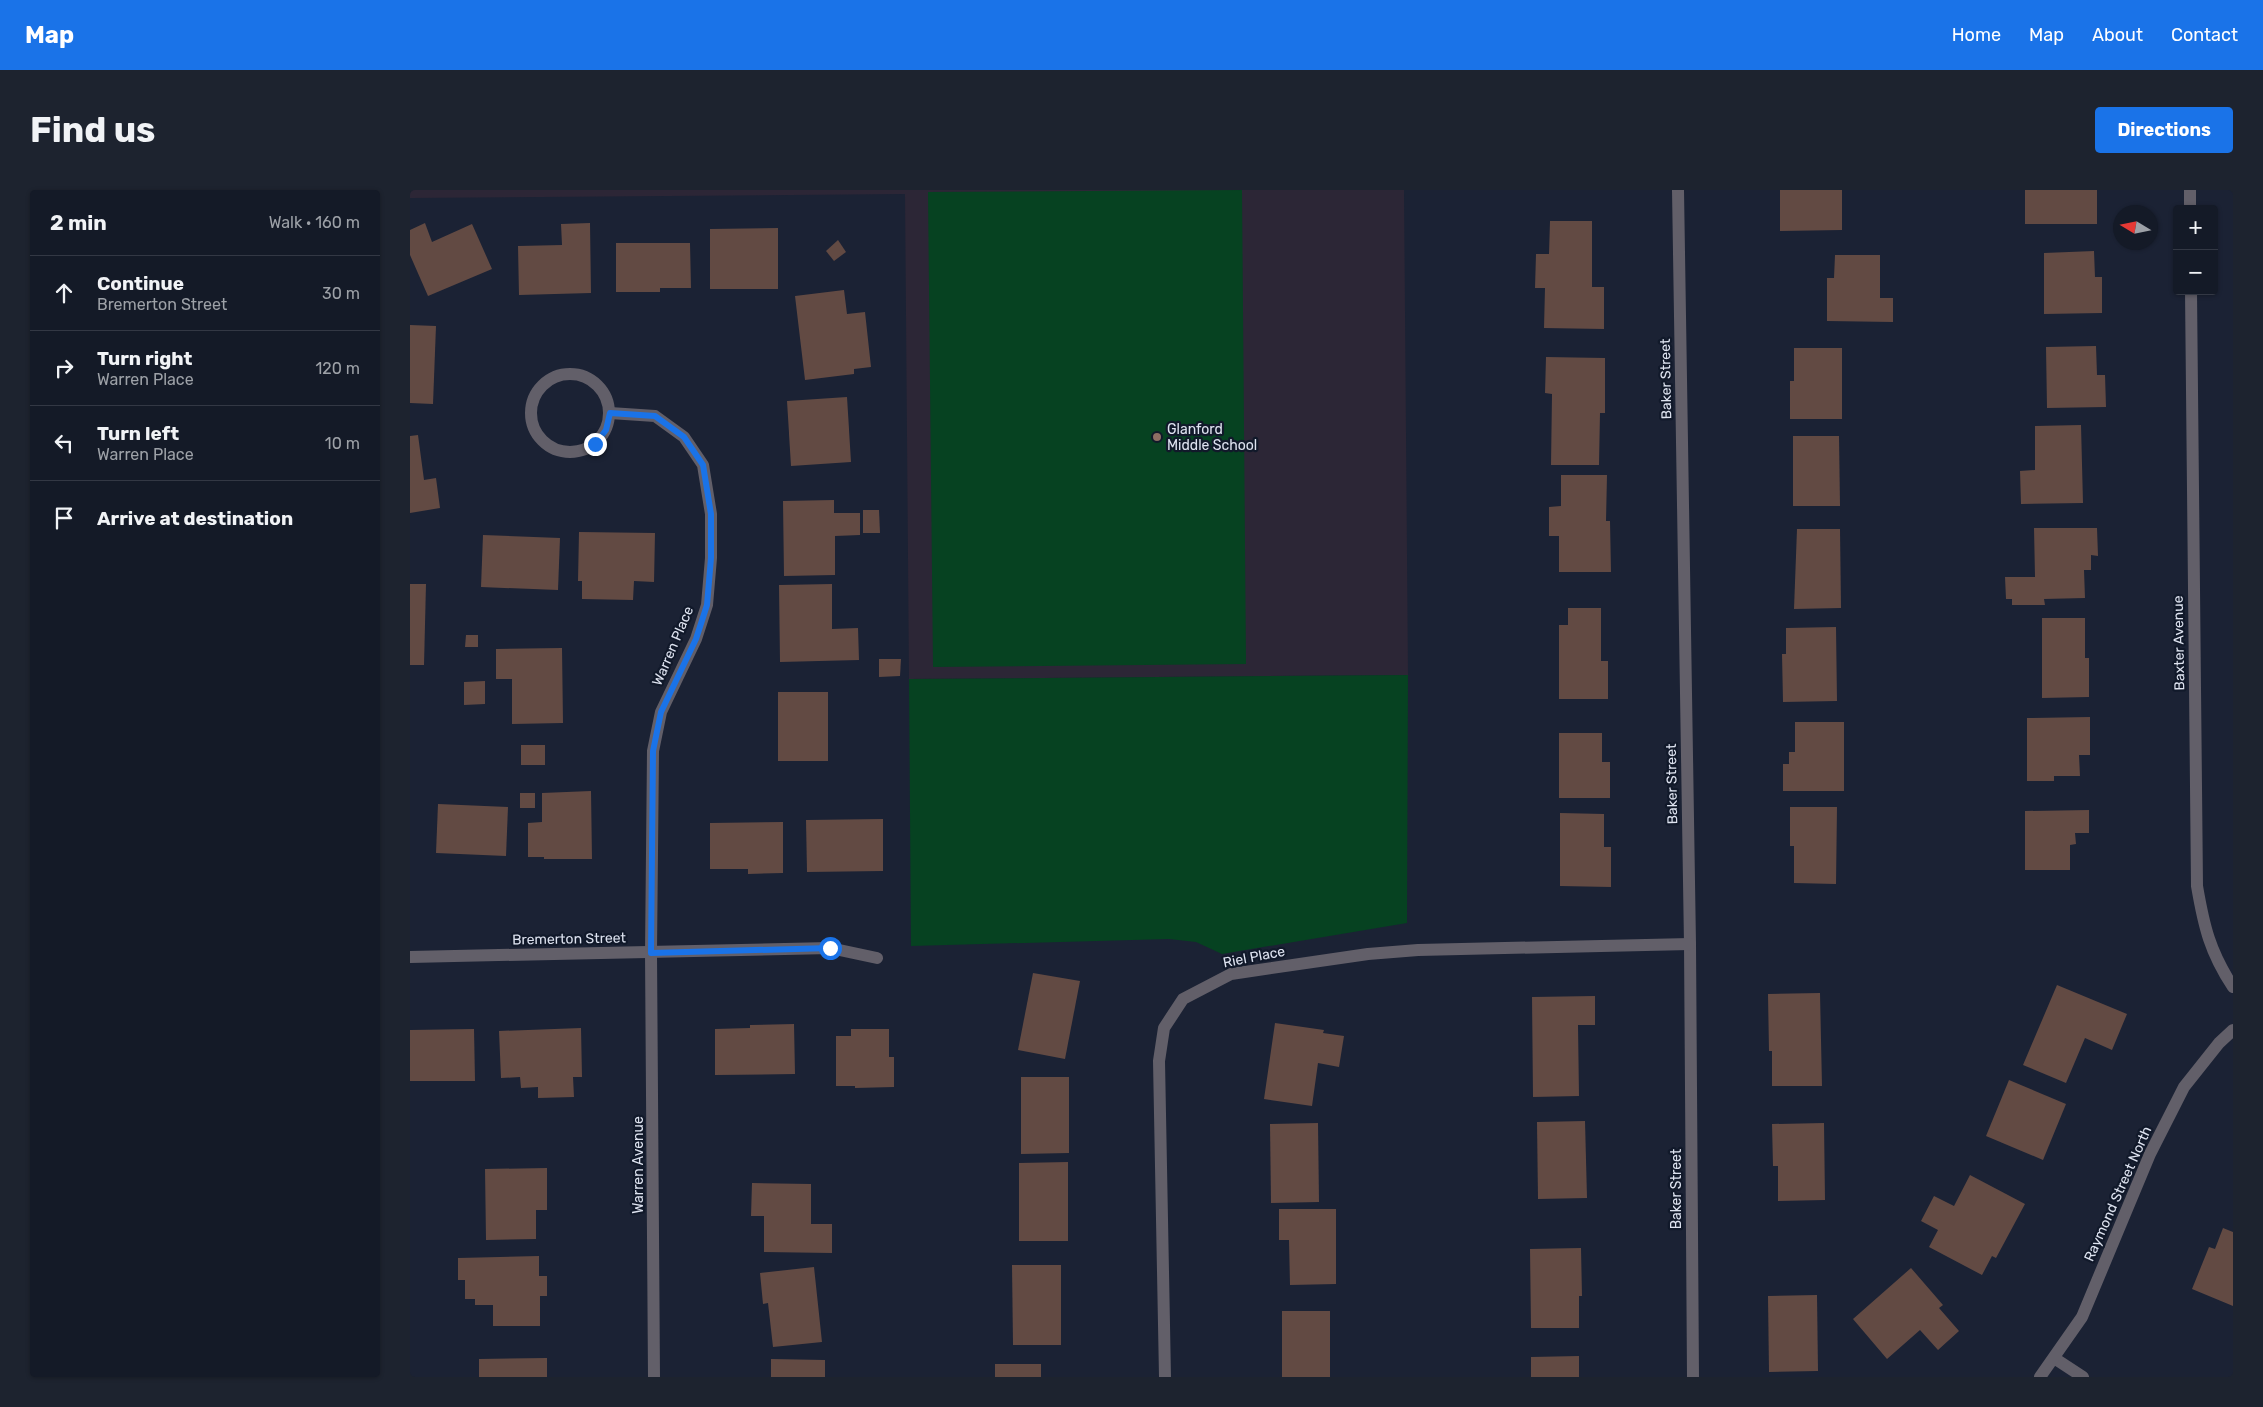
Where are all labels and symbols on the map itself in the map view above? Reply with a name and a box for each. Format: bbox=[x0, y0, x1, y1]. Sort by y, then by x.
north arrow bbox=[2113, 205, 2158, 250]
street label: Baker Street bbox=[1657, 338, 1675, 420]
place label: Glanford Middle School bbox=[1167, 421, 1257, 454]
marker: Glanford Middle School bbox=[1151, 431, 1163, 443]
route end bbox=[584, 433, 607, 456]
street label: Baxter Avenue bbox=[2170, 595, 2188, 691]
street label: Warren Place bbox=[649, 604, 697, 688]
street label: Baker Street bbox=[1663, 743, 1681, 825]
street label: Bremerton Street bbox=[512, 929, 627, 948]
route start bbox=[819, 937, 842, 960]
street label: Riel Place bbox=[1221, 943, 1287, 971]
street label: Warren Avenue bbox=[630, 1116, 647, 1214]
street label: Raymond Street North bbox=[2081, 1124, 2155, 1264]
street label: Baker Street bbox=[1668, 1148, 1685, 1229]

